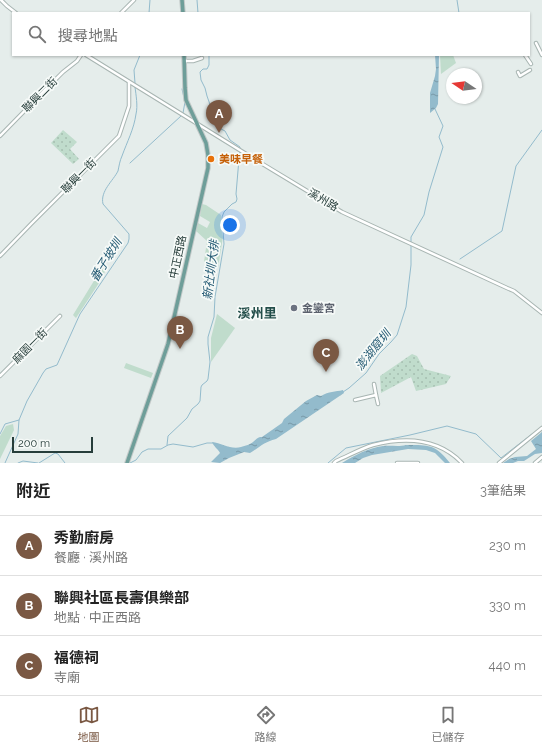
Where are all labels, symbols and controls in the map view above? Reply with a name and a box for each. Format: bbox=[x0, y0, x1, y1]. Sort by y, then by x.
search box bbox=[12, 12, 530, 56]
icon: search bbox=[26, 23, 48, 45]
text: 搜尋地點 bbox=[58, 27, 118, 45]
north arrow bbox=[446, 68, 482, 104]
street label: 聯興二街 bbox=[20, 75, 60, 115]
pin: A bbox=[206, 100, 232, 133]
place label: 美味早餐 bbox=[219, 153, 263, 166]
marker: 美味早餐 bbox=[206, 154, 216, 164]
street label: 聯興一街 bbox=[59, 156, 99, 196]
street label: 溪州路 bbox=[306, 186, 340, 214]
your location bbox=[220, 215, 240, 235]
water label: 番子坡圳 bbox=[87, 234, 126, 284]
street label: 中正西路 bbox=[167, 234, 189, 280]
water label: 新社圳大排 bbox=[200, 237, 222, 301]
place label: 金鑾宮 bbox=[302, 302, 335, 315]
marker: 金鑾宮 bbox=[289, 303, 299, 313]
district label: 溪州里 bbox=[237, 306, 277, 321]
pin: B bbox=[167, 316, 193, 349]
water label: 澎湖窟圳 bbox=[352, 325, 395, 373]
street label: 麻園一街 bbox=[10, 326, 50, 366]
pin: C bbox=[313, 339, 339, 372]
scale bar bbox=[12, 435, 93, 454]
text: 200 m bbox=[18, 437, 50, 450]
text: 附近 bbox=[16, 481, 50, 501]
text: 3筆結果 bbox=[480, 483, 526, 498]
text: 秀勤廚房 bbox=[54, 529, 114, 547]
text: A bbox=[25, 538, 33, 553]
text: 230 m bbox=[489, 538, 526, 553]
text: 餐廳 · 溪州路 bbox=[54, 550, 128, 565]
text: 聯興社區長壽俱樂部 bbox=[54, 589, 189, 607]
text: B bbox=[25, 598, 33, 613]
text: 330 m bbox=[489, 598, 526, 613]
text: 地點 · 中正西路 bbox=[54, 610, 141, 625]
text: 福德祠 bbox=[54, 649, 99, 667]
text: C bbox=[25, 658, 33, 673]
text: 440 m bbox=[489, 658, 526, 673]
text: 寺廟 bbox=[54, 670, 80, 685]
tab: 地圖 bbox=[78, 704, 100, 744]
tab: 路線 bbox=[255, 704, 277, 744]
tab: 已儲存 bbox=[432, 704, 465, 744]

